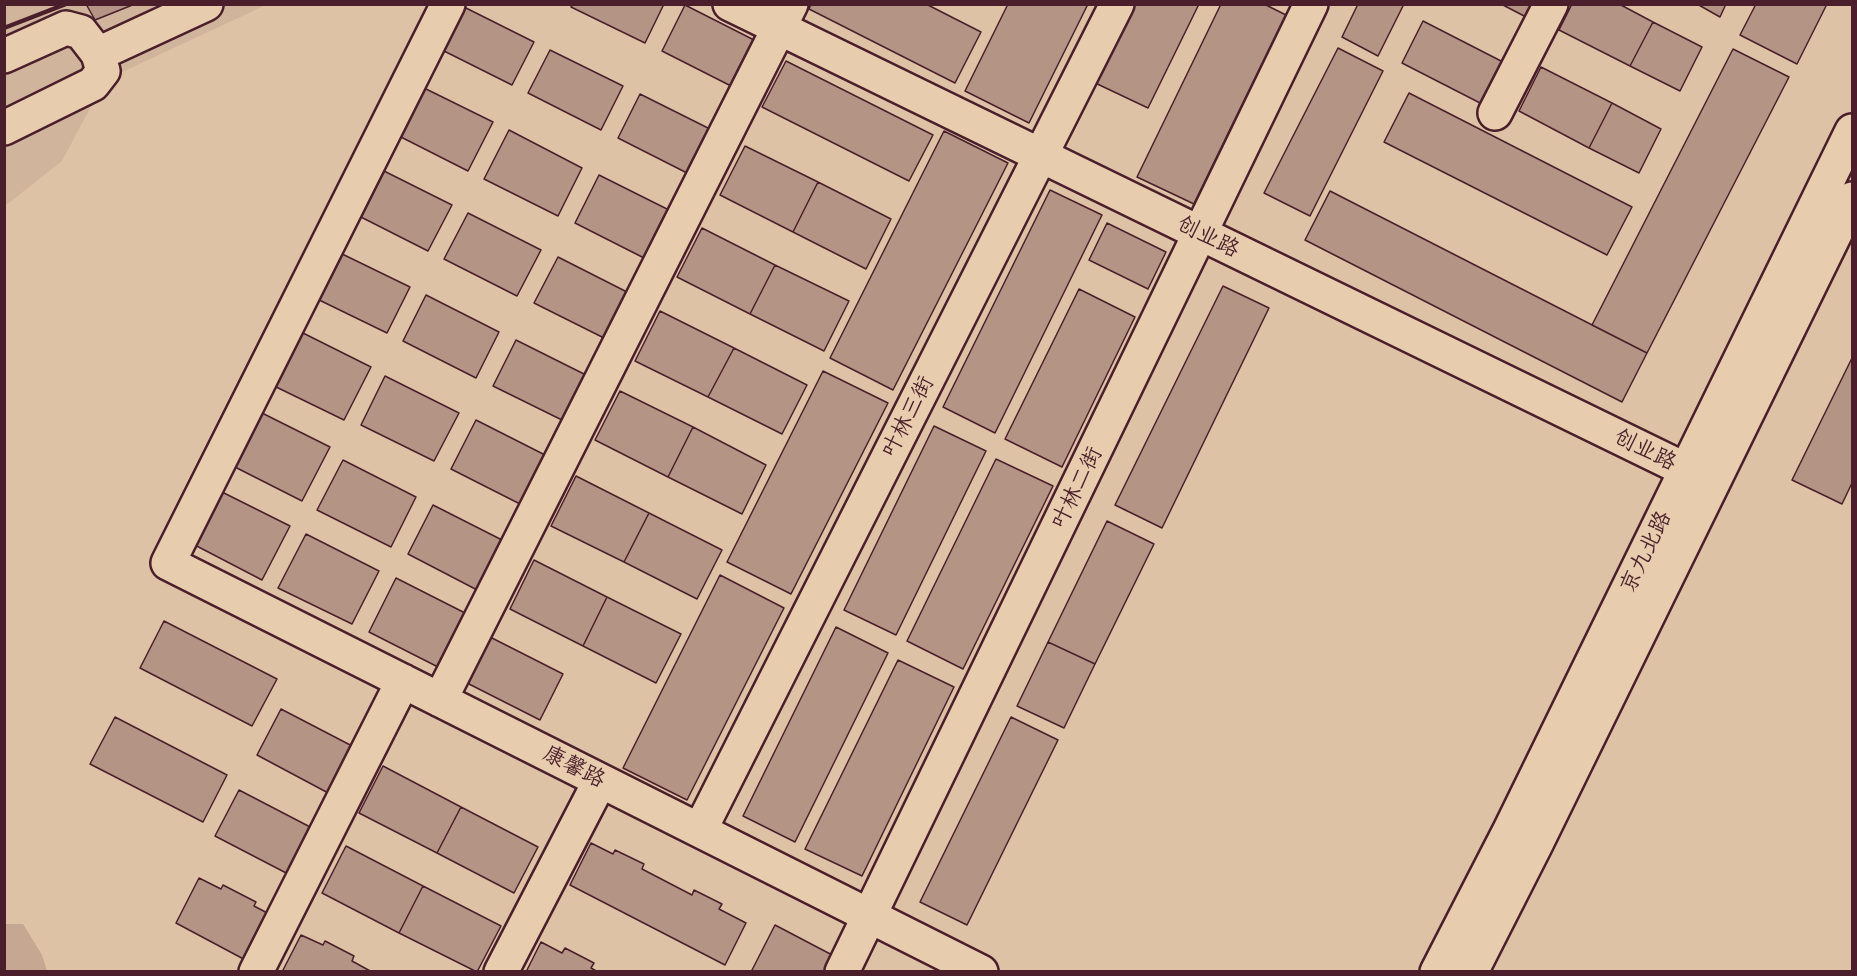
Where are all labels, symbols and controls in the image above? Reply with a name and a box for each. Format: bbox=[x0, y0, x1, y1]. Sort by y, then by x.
street label: 创业路 bbox=[1173, 211, 1243, 263]
street label: 叶林三街 bbox=[876, 372, 940, 462]
street label: 创业路 bbox=[1610, 424, 1680, 476]
street label: 叶林二街 bbox=[1046, 443, 1108, 533]
street label: 京九北路 bbox=[1615, 507, 1677, 597]
street label: 康馨路 bbox=[539, 740, 609, 794]

